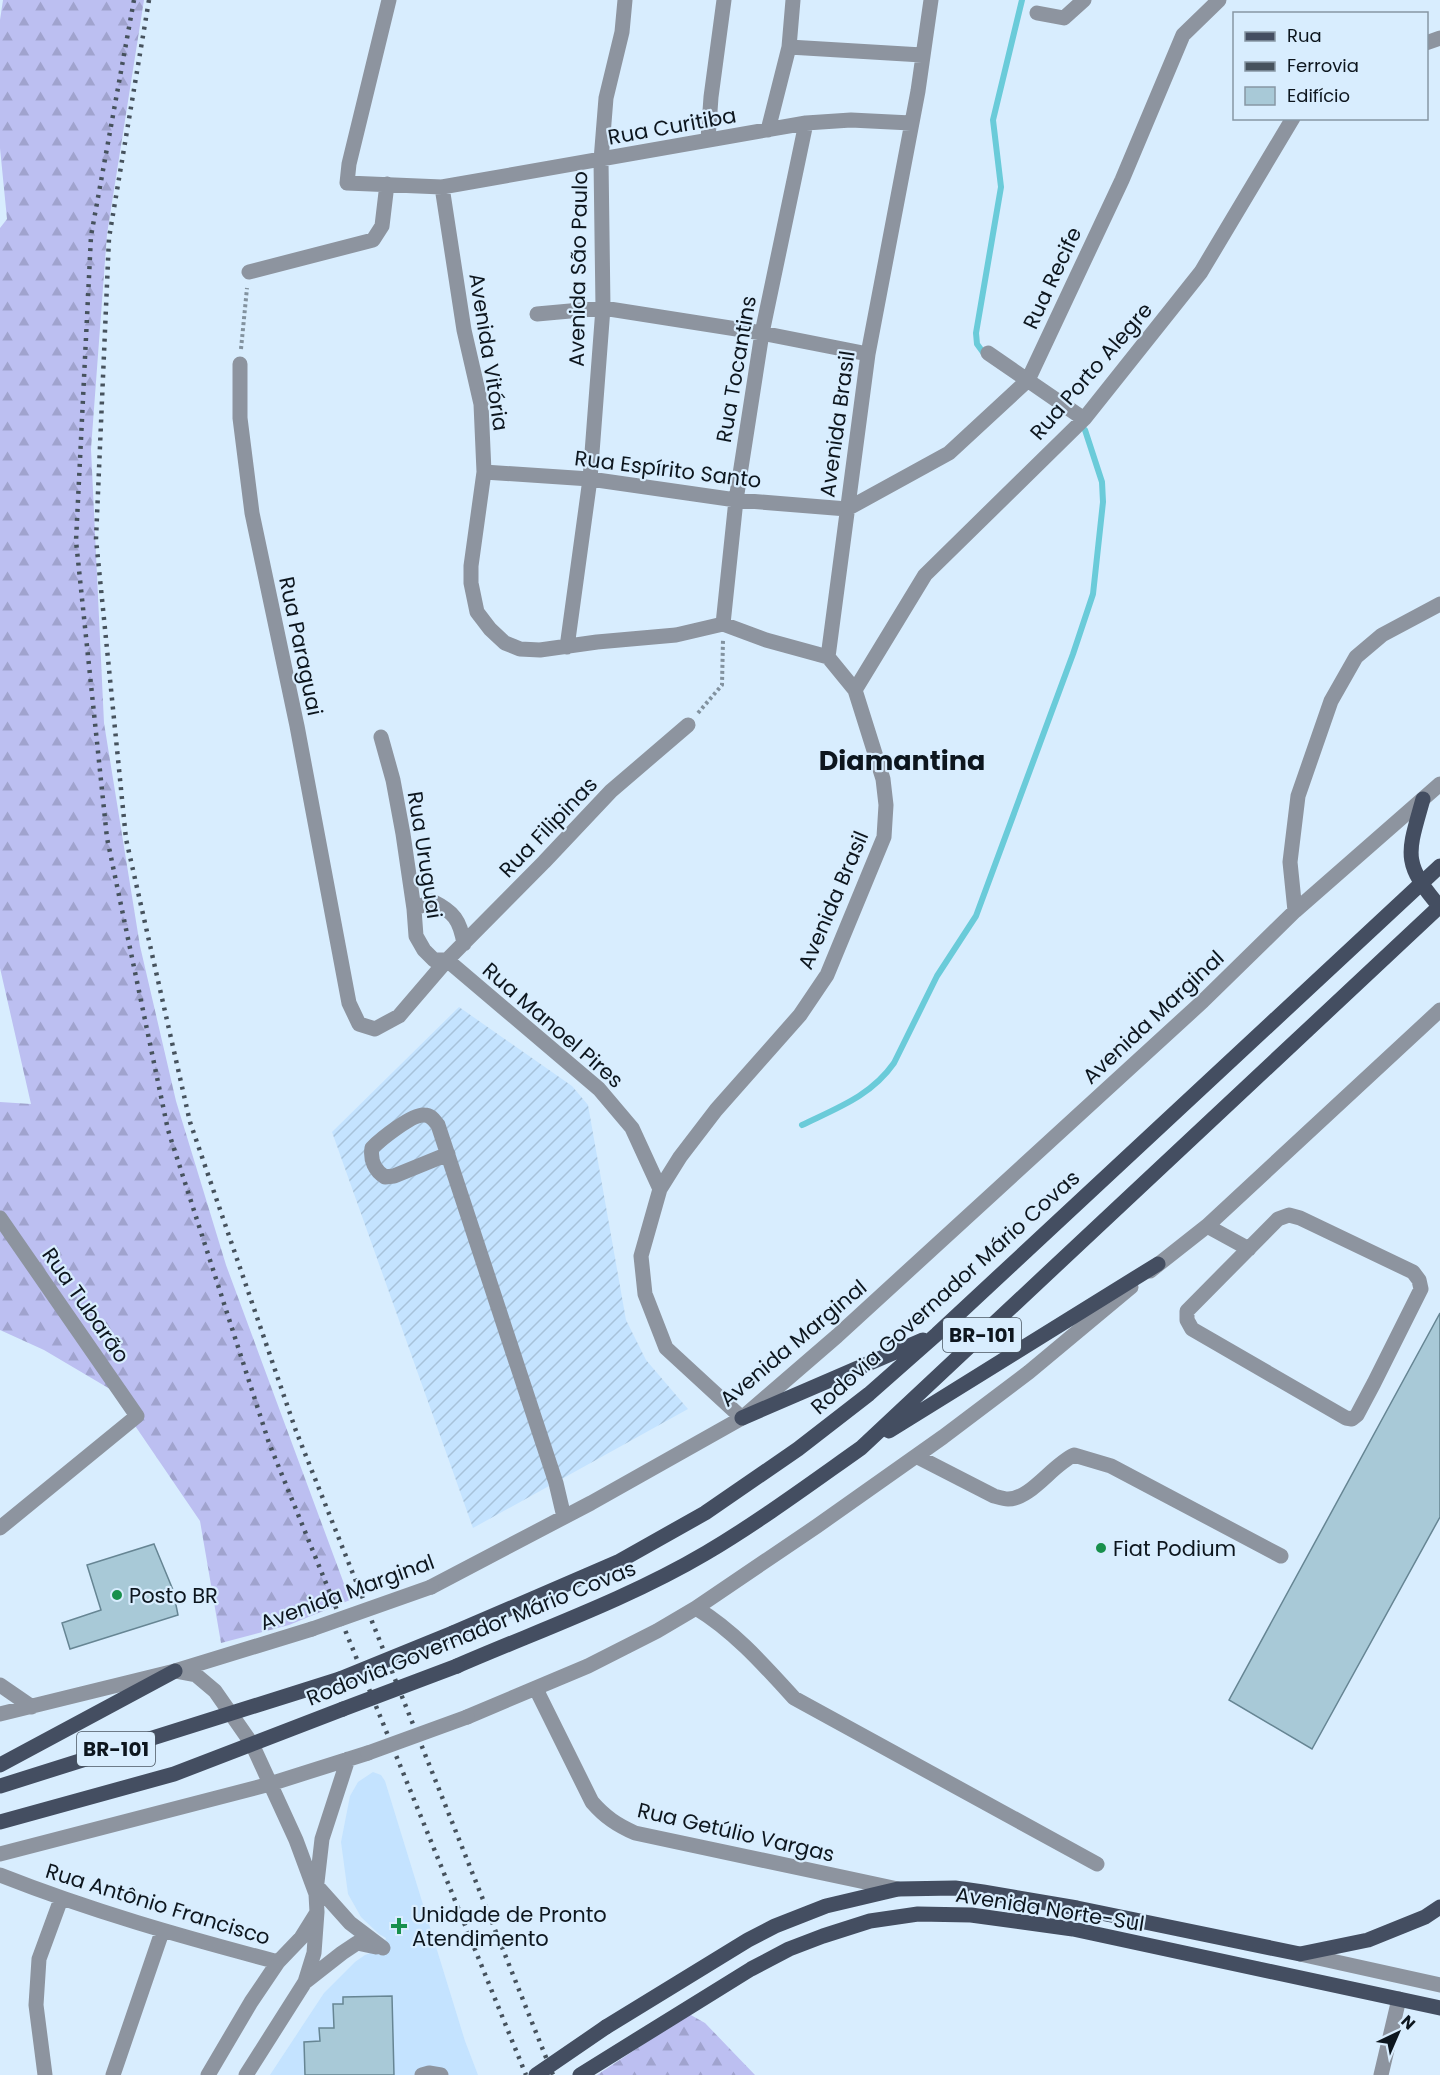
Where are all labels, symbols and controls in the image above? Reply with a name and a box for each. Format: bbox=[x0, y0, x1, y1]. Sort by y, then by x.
legend bbox=[1233, 12, 1428, 120]
text: Rua bbox=[1287, 23, 1322, 48]
text: Ferrovia bbox=[1287, 53, 1359, 78]
text: Edifício bbox=[1287, 83, 1350, 108]
street label: Rua Curitiba bbox=[606, 100, 738, 152]
street label: Avenida São Paulo bbox=[562, 171, 594, 367]
street label: Rua Recife bbox=[1016, 222, 1088, 334]
street label: Avenida Vitória bbox=[462, 271, 516, 433]
street label: Rua Tocantins bbox=[709, 293, 763, 445]
street label: Rua Porto Alegre bbox=[1023, 296, 1159, 446]
street label: Avenida Brasil bbox=[812, 349, 862, 499]
street label: Rua Espírito Santo bbox=[573, 443, 763, 495]
street label: Rua Paraguai bbox=[272, 574, 330, 718]
district label: Diamantina bbox=[819, 742, 985, 779]
street label: Rua Filipinas bbox=[492, 770, 604, 884]
street label: Rua Uruguai bbox=[401, 789, 449, 921]
street label: Avenida Brasil bbox=[791, 826, 875, 974]
street label: Avenida Marginal bbox=[1076, 944, 1230, 1090]
street label: Rua Manoel Pires bbox=[476, 956, 630, 1094]
street label: Rodovia Governador Mário Covas bbox=[804, 1163, 1086, 1421]
street label: Rua Tubarão bbox=[35, 1242, 137, 1368]
street label: Avenida Marginal bbox=[713, 1273, 873, 1413]
road number: BR-101 bbox=[943, 1318, 1021, 1352]
place label: Fiat Podium bbox=[1113, 1534, 1236, 1563]
marker: Fiat Podium bbox=[1094, 1541, 1108, 1555]
street label: Avenida Marginal bbox=[256, 1547, 438, 1637]
street label: Rodovia Governador Mário Covas bbox=[302, 1554, 640, 1712]
place label: Posto BR bbox=[129, 1581, 218, 1610]
marker: Posto BR bbox=[110, 1588, 124, 1602]
road number: BR-101 bbox=[77, 1732, 155, 1766]
street label: Rua Getúlio Vargas bbox=[635, 1795, 837, 1869]
street label: Rua Antônio Francisco bbox=[42, 1856, 274, 1952]
street label: Avenida Norte-Sul bbox=[954, 1880, 1146, 1938]
place label: Unidade de Pronto Atendimento bbox=[412, 1900, 607, 1953]
marker: Unidade de Pronto Atendimento bbox=[390, 1917, 408, 1935]
north arrow bbox=[1368, 2003, 1428, 2063]
text: N bbox=[1396, 2010, 1420, 2035]

